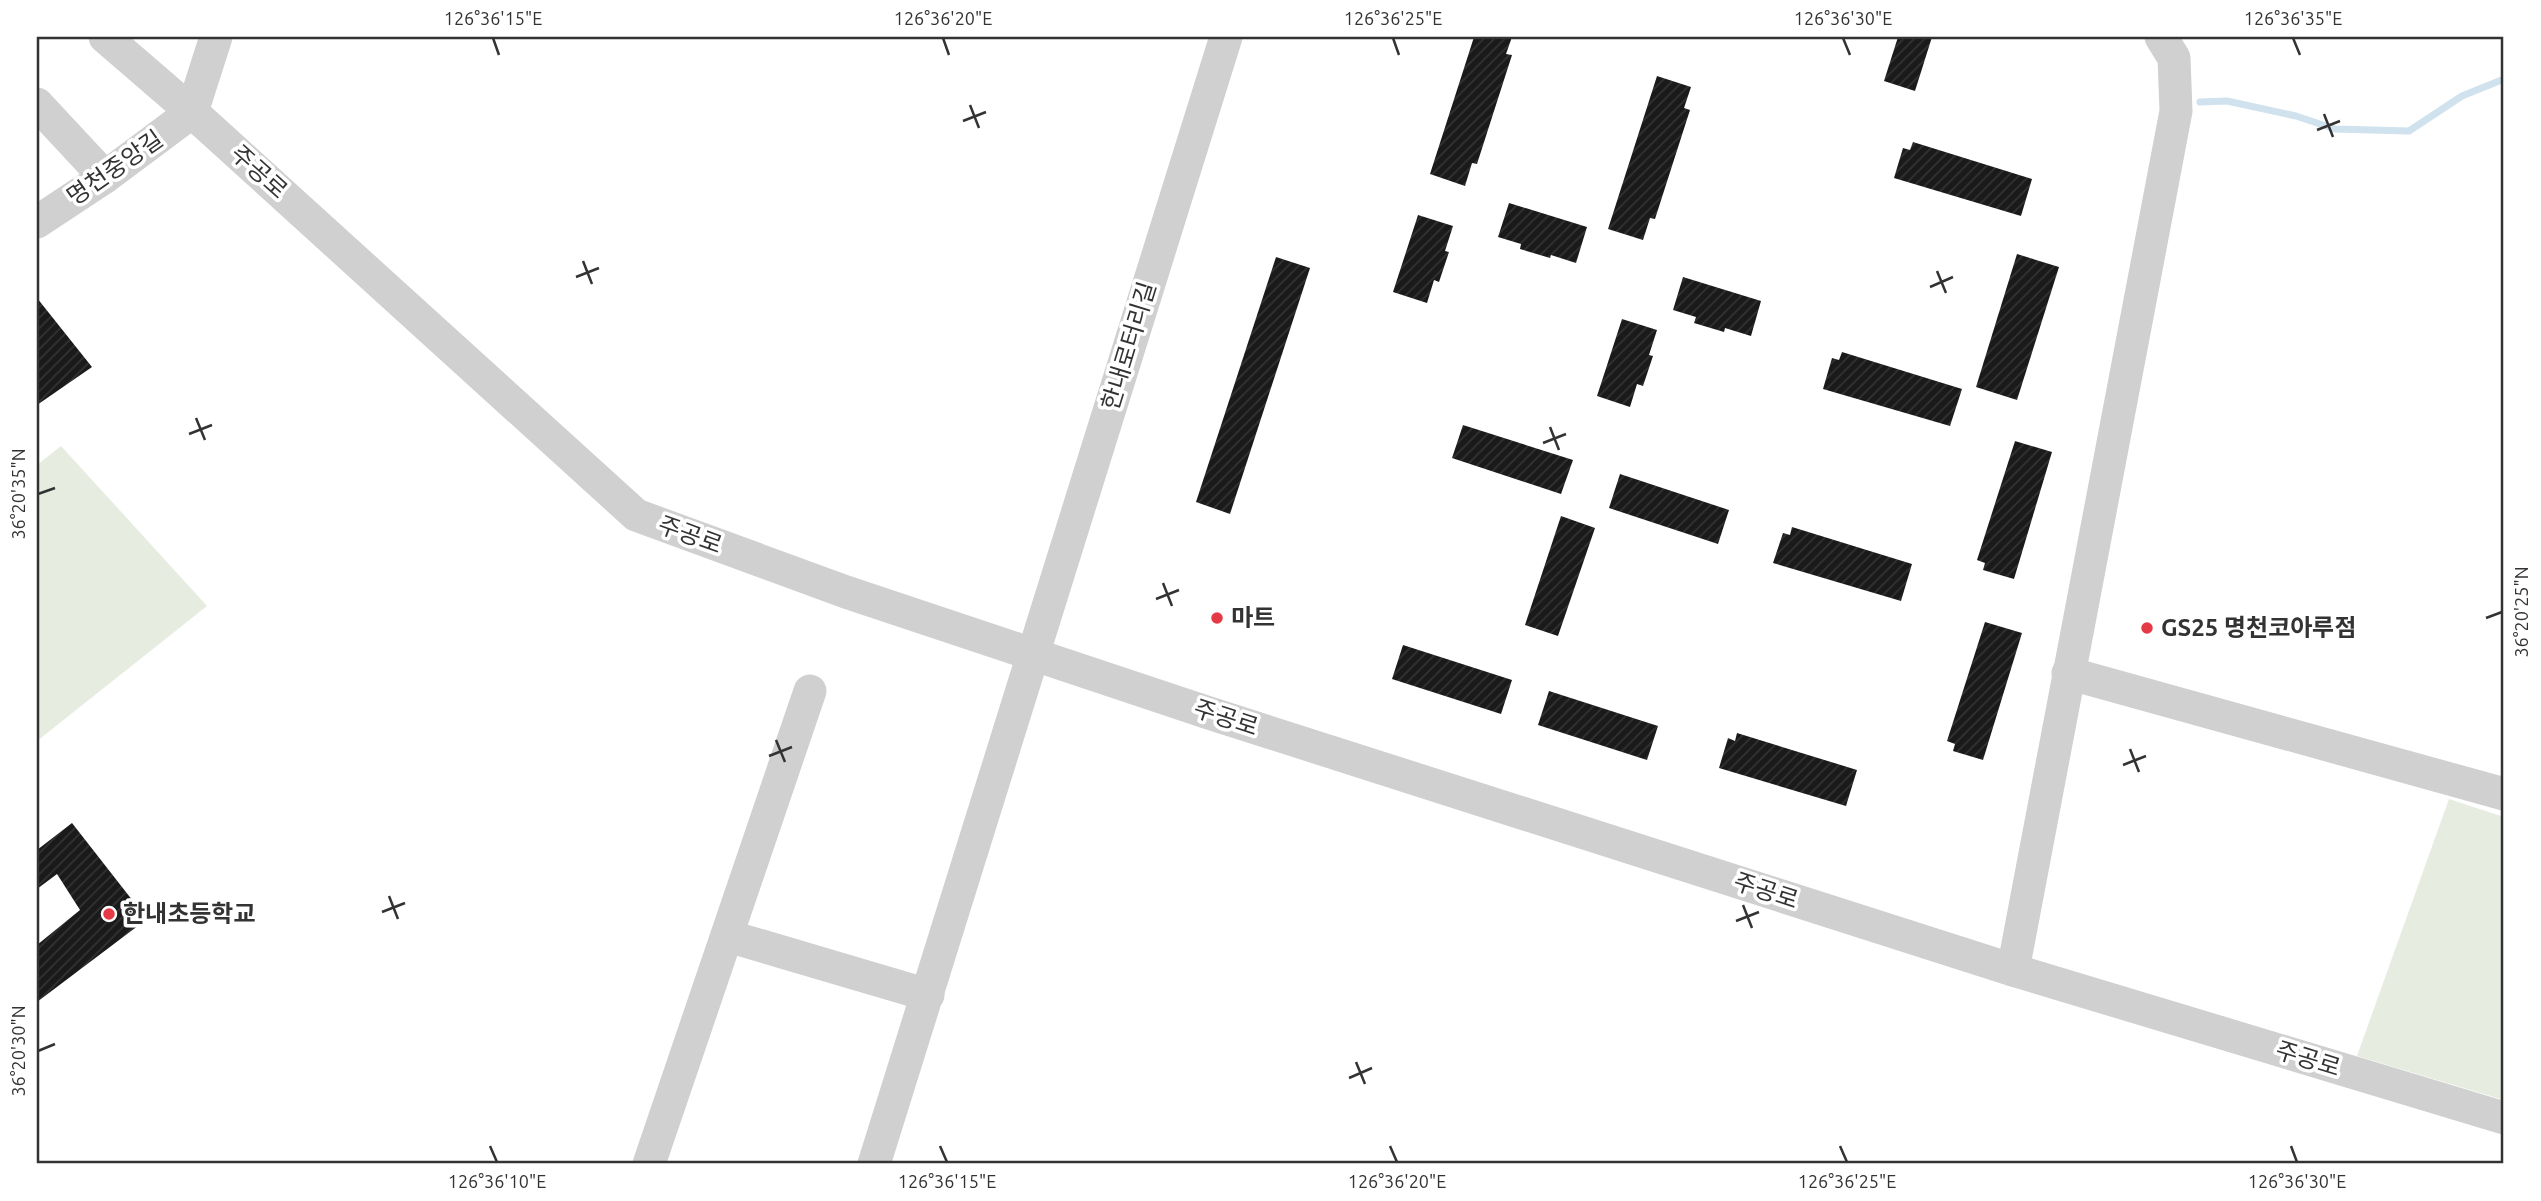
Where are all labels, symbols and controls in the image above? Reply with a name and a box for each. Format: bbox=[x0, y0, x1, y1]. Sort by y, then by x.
text: 126°36'15"E bbox=[444, 8, 542, 28]
text: 126°36'20"E bbox=[894, 8, 992, 28]
text: 126°36'25"E bbox=[1344, 8, 1442, 28]
text: 126°36'30"E bbox=[1794, 8, 1892, 28]
text: 126°36'35"E bbox=[2244, 8, 2342, 28]
street label: 명천중앙길 bbox=[62, 125, 168, 210]
street label: 주공로 bbox=[226, 139, 293, 204]
street label: 한내로터리길 bbox=[1096, 279, 1161, 413]
text: 36°20'35"N bbox=[8, 448, 28, 540]
street label: 주공로 bbox=[654, 511, 726, 559]
text: 36°20'25"N bbox=[2511, 566, 2531, 658]
place label: 마트 bbox=[1231, 604, 1275, 631]
marker: 마트 bbox=[1209, 610, 1225, 626]
place label: GS25 명천코아루점 bbox=[2161, 614, 2356, 641]
marker: GS25 명천코아루점 bbox=[2139, 620, 2155, 636]
street label: 주공로 bbox=[1190, 694, 1262, 741]
street label: 주공로 bbox=[1730, 867, 1802, 914]
place label: 한내초등학교 bbox=[123, 900, 255, 927]
marker: 한내초등학교 bbox=[101, 906, 117, 922]
text: 36°20'30"N bbox=[8, 1005, 28, 1097]
street label: 주공로 bbox=[2273, 1036, 2344, 1081]
text: 126°36'10"E bbox=[448, 1171, 546, 1191]
text: 126°36'15"E bbox=[898, 1171, 996, 1191]
text: 126°36'20"E bbox=[1348, 1171, 1446, 1191]
text: 126°36'25"E bbox=[1798, 1171, 1896, 1191]
text: 126°36'30"E bbox=[2248, 1171, 2346, 1191]

